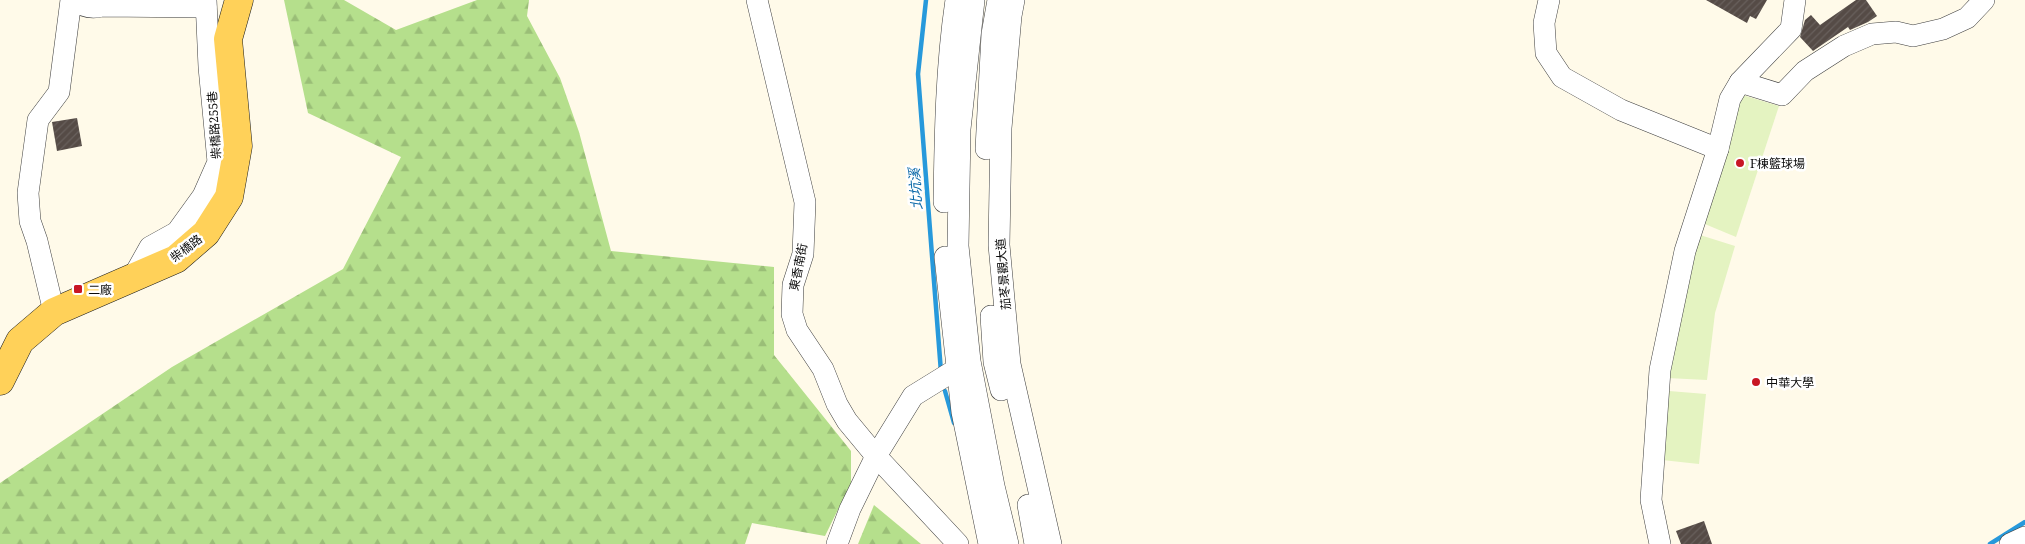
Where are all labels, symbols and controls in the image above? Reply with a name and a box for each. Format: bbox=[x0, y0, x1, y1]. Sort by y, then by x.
street label: 柴橋路255巷 bbox=[203, 90, 225, 160]
place label: F棟籃球場 bbox=[1750, 155, 1805, 172]
marker: F棟籃球場 bbox=[1734, 157, 1746, 169]
water label: 北坑溪 bbox=[904, 165, 926, 211]
street label: 柴橋路 bbox=[167, 230, 205, 266]
street label: 茄苳景觀大道 bbox=[991, 237, 1015, 311]
street label: 東香南街 bbox=[785, 242, 811, 292]
place label: 二廠 bbox=[88, 281, 112, 298]
marker: 二廠 bbox=[72, 283, 84, 295]
place label: 中華大學 bbox=[1766, 374, 1814, 391]
marker: 中華大學 bbox=[1750, 376, 1762, 388]

